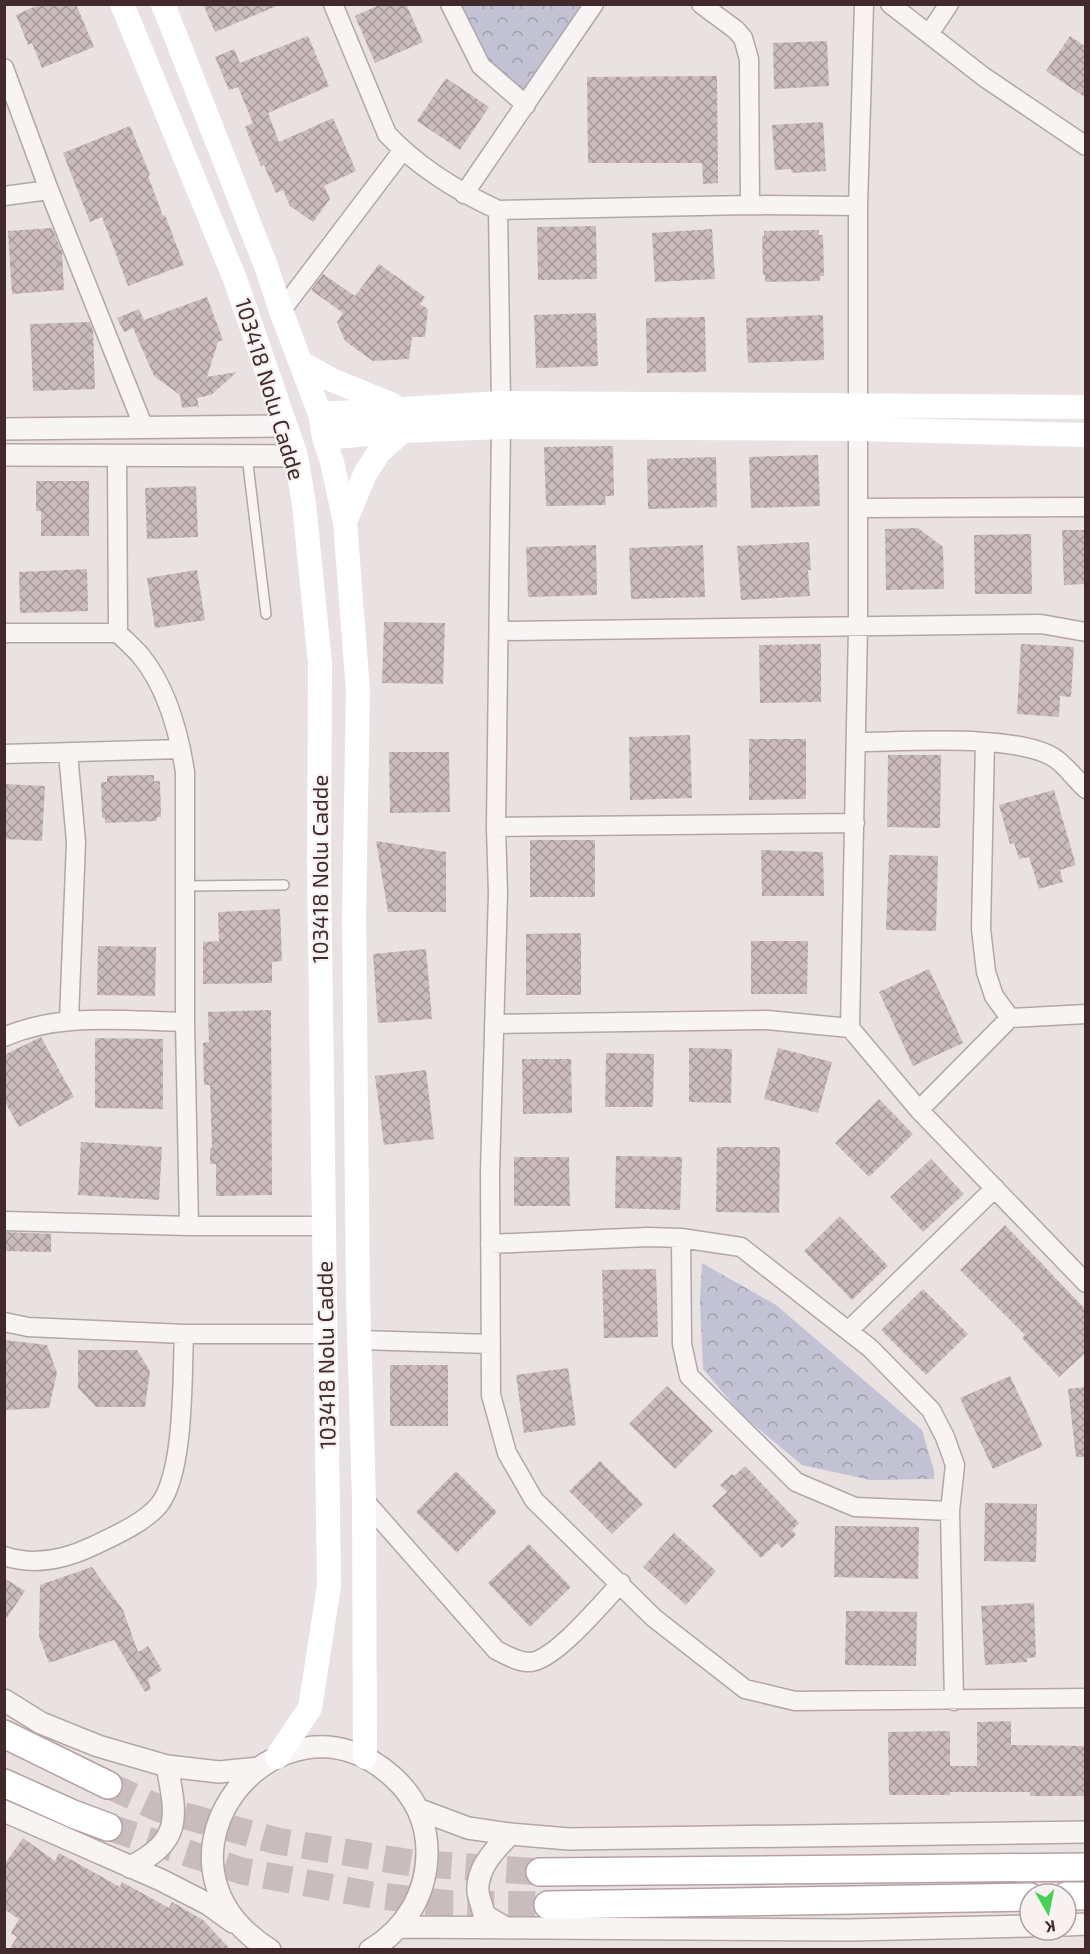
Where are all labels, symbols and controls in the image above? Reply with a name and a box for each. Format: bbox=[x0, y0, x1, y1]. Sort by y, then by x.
street label: 103418 Nolu Cadde bbox=[231, 295, 311, 483]
street label: 103418 Nolu Cadde bbox=[306, 775, 332, 963]
street label: 103418 Nolu Cadde bbox=[310, 1261, 340, 1449]
north arrow bbox=[1018, 1882, 1078, 1942]
text: K bbox=[1043, 1917, 1057, 1938]

